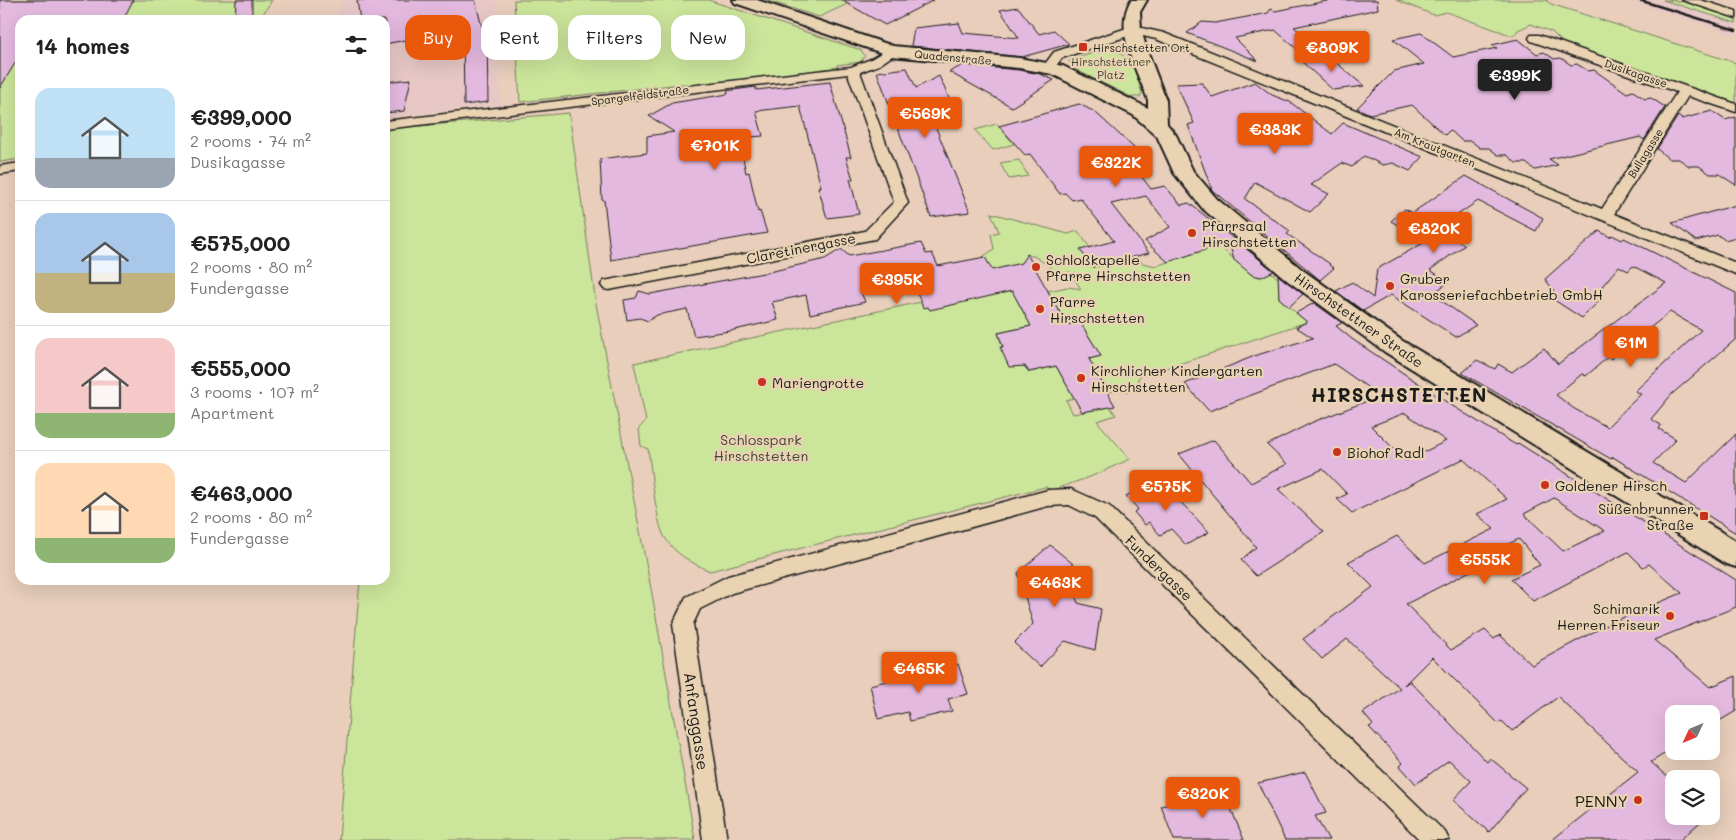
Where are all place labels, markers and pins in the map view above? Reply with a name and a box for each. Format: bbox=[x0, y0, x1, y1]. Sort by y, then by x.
pin: €809K bbox=[1297, 30, 1367, 73]
place label: Hirschstetten Ort bbox=[1093, 40, 1190, 55]
marker: Hirschstetten Ort bbox=[1077, 41, 1089, 53]
pin: €399K bbox=[1480, 58, 1550, 101]
pin: €569K bbox=[890, 96, 960, 139]
pin: €383K bbox=[1240, 112, 1310, 155]
pin: €701K bbox=[680, 128, 750, 171]
pin: €322K bbox=[1081, 146, 1151, 188]
pin: €820K bbox=[1399, 212, 1469, 254]
place label: Pfarrsaal Hirschstetten bbox=[1202, 216, 1297, 251]
marker: Pfarrsaal Hirschstetten bbox=[1186, 227, 1198, 239]
place label: Schloßkapelle Pfarre Hirschstetten bbox=[1046, 250, 1191, 285]
marker: Schloßkapelle Pfarre Hirschstetten bbox=[1030, 261, 1042, 273]
pin: €395K bbox=[862, 262, 932, 305]
place label: Gruber Karosseriefachbetrieb GmbH bbox=[1400, 269, 1603, 304]
marker: Gruber Karosseriefachbetrieb GmbH bbox=[1384, 280, 1396, 292]
place label: Pfarre Hirschstetten bbox=[1050, 292, 1145, 327]
marker: Pfarre Hirschstetten bbox=[1034, 303, 1046, 315]
pin: €1M bbox=[1607, 326, 1655, 368]
place label: Kirchlicher Kindergarten Hirschstetten bbox=[1091, 361, 1263, 396]
marker: Kirchlicher Kindergarten Hirschstetten bbox=[1075, 372, 1087, 384]
place label: Mariengrotte bbox=[772, 373, 864, 392]
marker: Mariengrotte bbox=[756, 376, 768, 388]
place label: Biohof Radl bbox=[1347, 443, 1425, 462]
marker: Biohof Radl bbox=[1331, 446, 1343, 458]
pin: €575K bbox=[1131, 470, 1201, 512]
place label: Goldener Hirsch bbox=[1555, 476, 1667, 495]
marker: Goldener Hirsch bbox=[1539, 479, 1551, 491]
place label: Süßenbrunner Straße bbox=[1598, 499, 1694, 534]
marker: Süßenbrunner Straße bbox=[1698, 510, 1710, 522]
pin: €555K bbox=[1450, 542, 1520, 585]
pin: €463K bbox=[1020, 566, 1090, 608]
place label: Schimarik Herren Friseur bbox=[1557, 599, 1660, 634]
marker: Schimarik Herren Friseur bbox=[1664, 610, 1676, 622]
pin: €465K bbox=[884, 652, 954, 694]
pin: €320K bbox=[1168, 776, 1238, 819]
place label: PENNY bbox=[1575, 790, 1628, 811]
marker: PENNY bbox=[1632, 794, 1644, 806]

